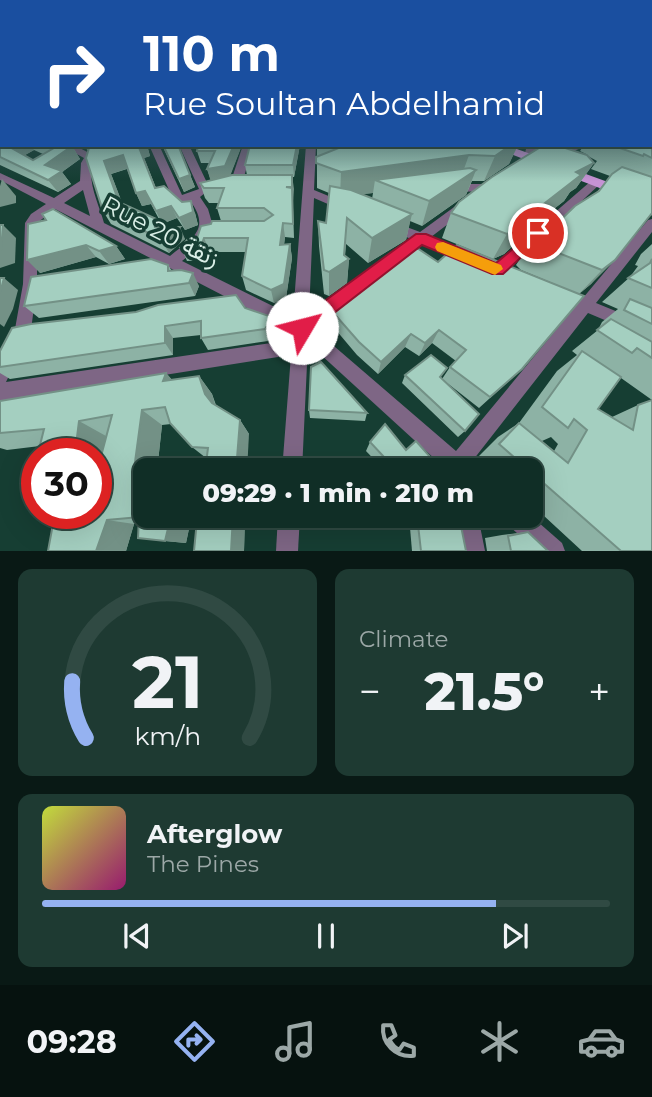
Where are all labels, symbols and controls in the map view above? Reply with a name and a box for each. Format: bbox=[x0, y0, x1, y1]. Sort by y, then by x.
text: 110 m bbox=[143, 24, 280, 83]
icon: right bbox=[28, 28, 119, 119]
text: Rue Soultan Abdelhamid bbox=[143, 84, 545, 123]
street label: Rue 20 زنقة bbox=[98, 190, 225, 274]
pin bbox=[508, 203, 568, 263]
icon: arrive bbox=[519, 214, 557, 252]
position arrow bbox=[265, 291, 339, 365]
speed limit sign: 30 bbox=[21, 438, 112, 529]
text: 09:29 · 1 min · 210 m bbox=[202, 477, 474, 509]
text: Climate bbox=[359, 625, 448, 653]
text: 21 bbox=[132, 639, 203, 727]
text: 21.5° bbox=[425, 660, 545, 723]
text: − bbox=[359, 668, 381, 715]
text: + bbox=[588, 668, 610, 715]
text: km/h bbox=[134, 721, 201, 751]
text: Afterglow bbox=[147, 818, 282, 850]
text: The Pines bbox=[147, 850, 259, 878]
icon: previous bbox=[118, 917, 156, 955]
icon: pause bbox=[307, 917, 345, 955]
icon: next bbox=[496, 917, 534, 955]
icon: directions bbox=[170, 1017, 219, 1066]
icon: music bbox=[271, 1017, 320, 1066]
icon: phone bbox=[373, 1017, 422, 1066]
icon: climate bbox=[475, 1017, 524, 1066]
icon: car bbox=[577, 1017, 626, 1066]
text: 09:28 bbox=[26, 1022, 117, 1061]

